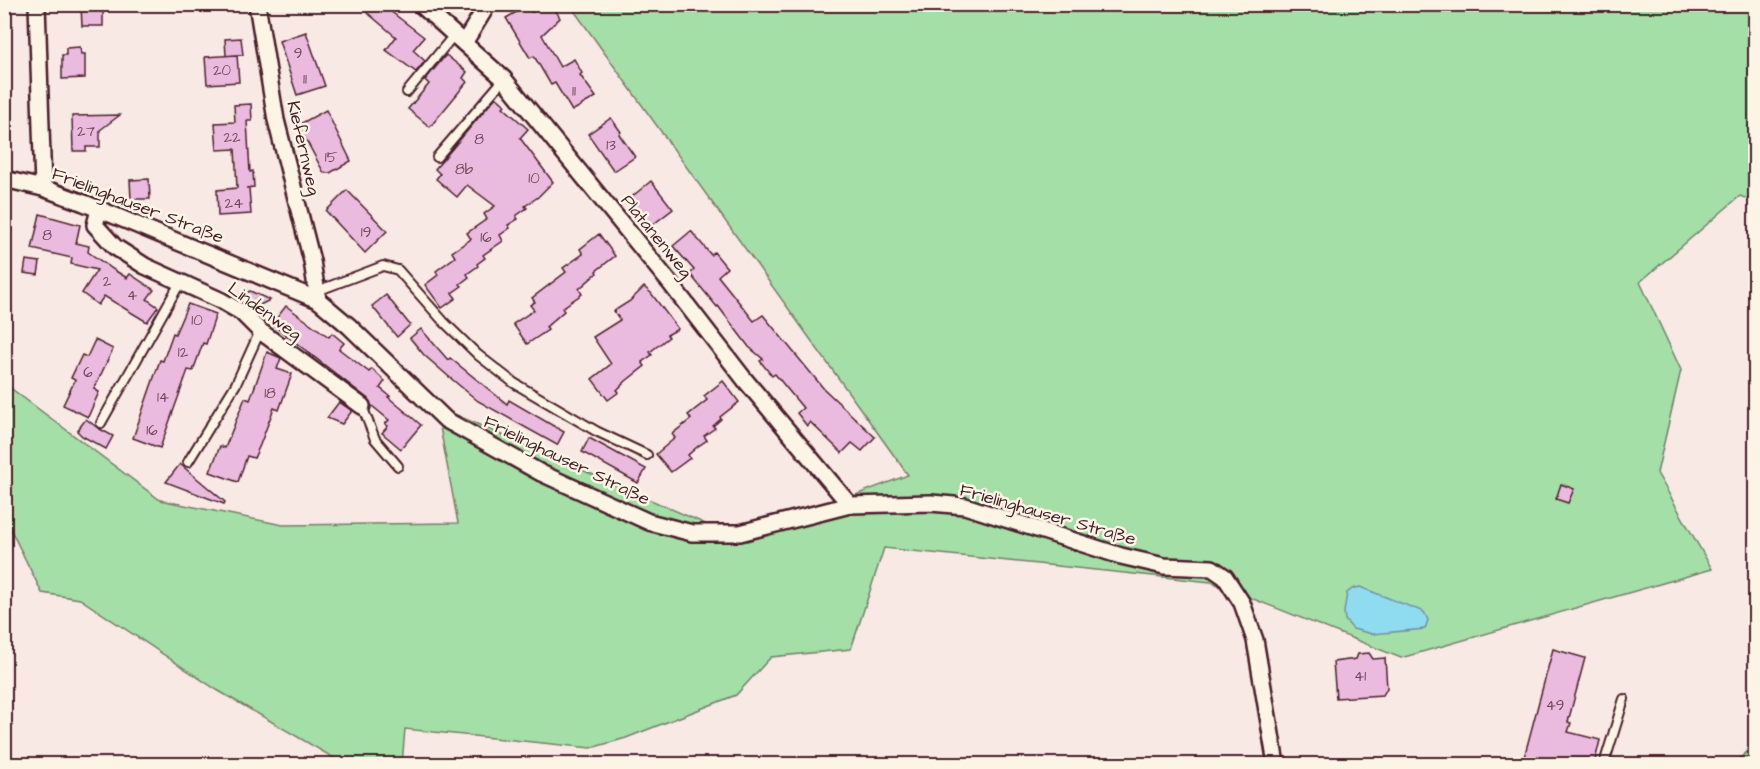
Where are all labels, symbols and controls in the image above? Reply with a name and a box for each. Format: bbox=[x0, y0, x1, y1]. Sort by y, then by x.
house number: 9 bbox=[294, 43, 302, 64]
house number: 20 bbox=[213, 60, 232, 81]
house number: 11 bbox=[303, 69, 307, 90]
house number: 11 bbox=[572, 81, 576, 102]
street label: Kiefernweg bbox=[280, 98, 327, 198]
house number: 27 bbox=[77, 121, 95, 142]
house number: 22 bbox=[223, 127, 241, 148]
house number: 8 bbox=[474, 129, 484, 150]
house number: 13 bbox=[606, 135, 616, 156]
house number: 15 bbox=[325, 147, 338, 168]
house number: 8b bbox=[455, 159, 474, 180]
street label: Frielinghauser Straße bbox=[48, 161, 228, 251]
house number: 10 bbox=[528, 168, 540, 189]
street label: Platanenweg bbox=[614, 189, 698, 284]
house number: 24 bbox=[225, 193, 243, 214]
house number: 19 bbox=[361, 222, 371, 243]
house number: 8 bbox=[42, 225, 52, 246]
house number: 16 bbox=[480, 227, 492, 248]
house number: 2 bbox=[103, 271, 112, 292]
street label: Lindenweg bbox=[222, 276, 307, 348]
house number: 4 bbox=[127, 285, 137, 306]
house number: 10 bbox=[191, 310, 203, 331]
house number: 12 bbox=[178, 342, 189, 363]
house number: 6 bbox=[83, 362, 93, 383]
house number: 18 bbox=[264, 383, 276, 404]
house number: 14 bbox=[157, 387, 169, 408]
street label: Frielinghauser Straße bbox=[479, 409, 654, 513]
house number: 16 bbox=[146, 420, 158, 441]
street label: Frielinghauser Straße bbox=[957, 477, 1139, 553]
house number: 41 bbox=[1354, 666, 1366, 687]
house number: 49 bbox=[1546, 695, 1564, 716]

